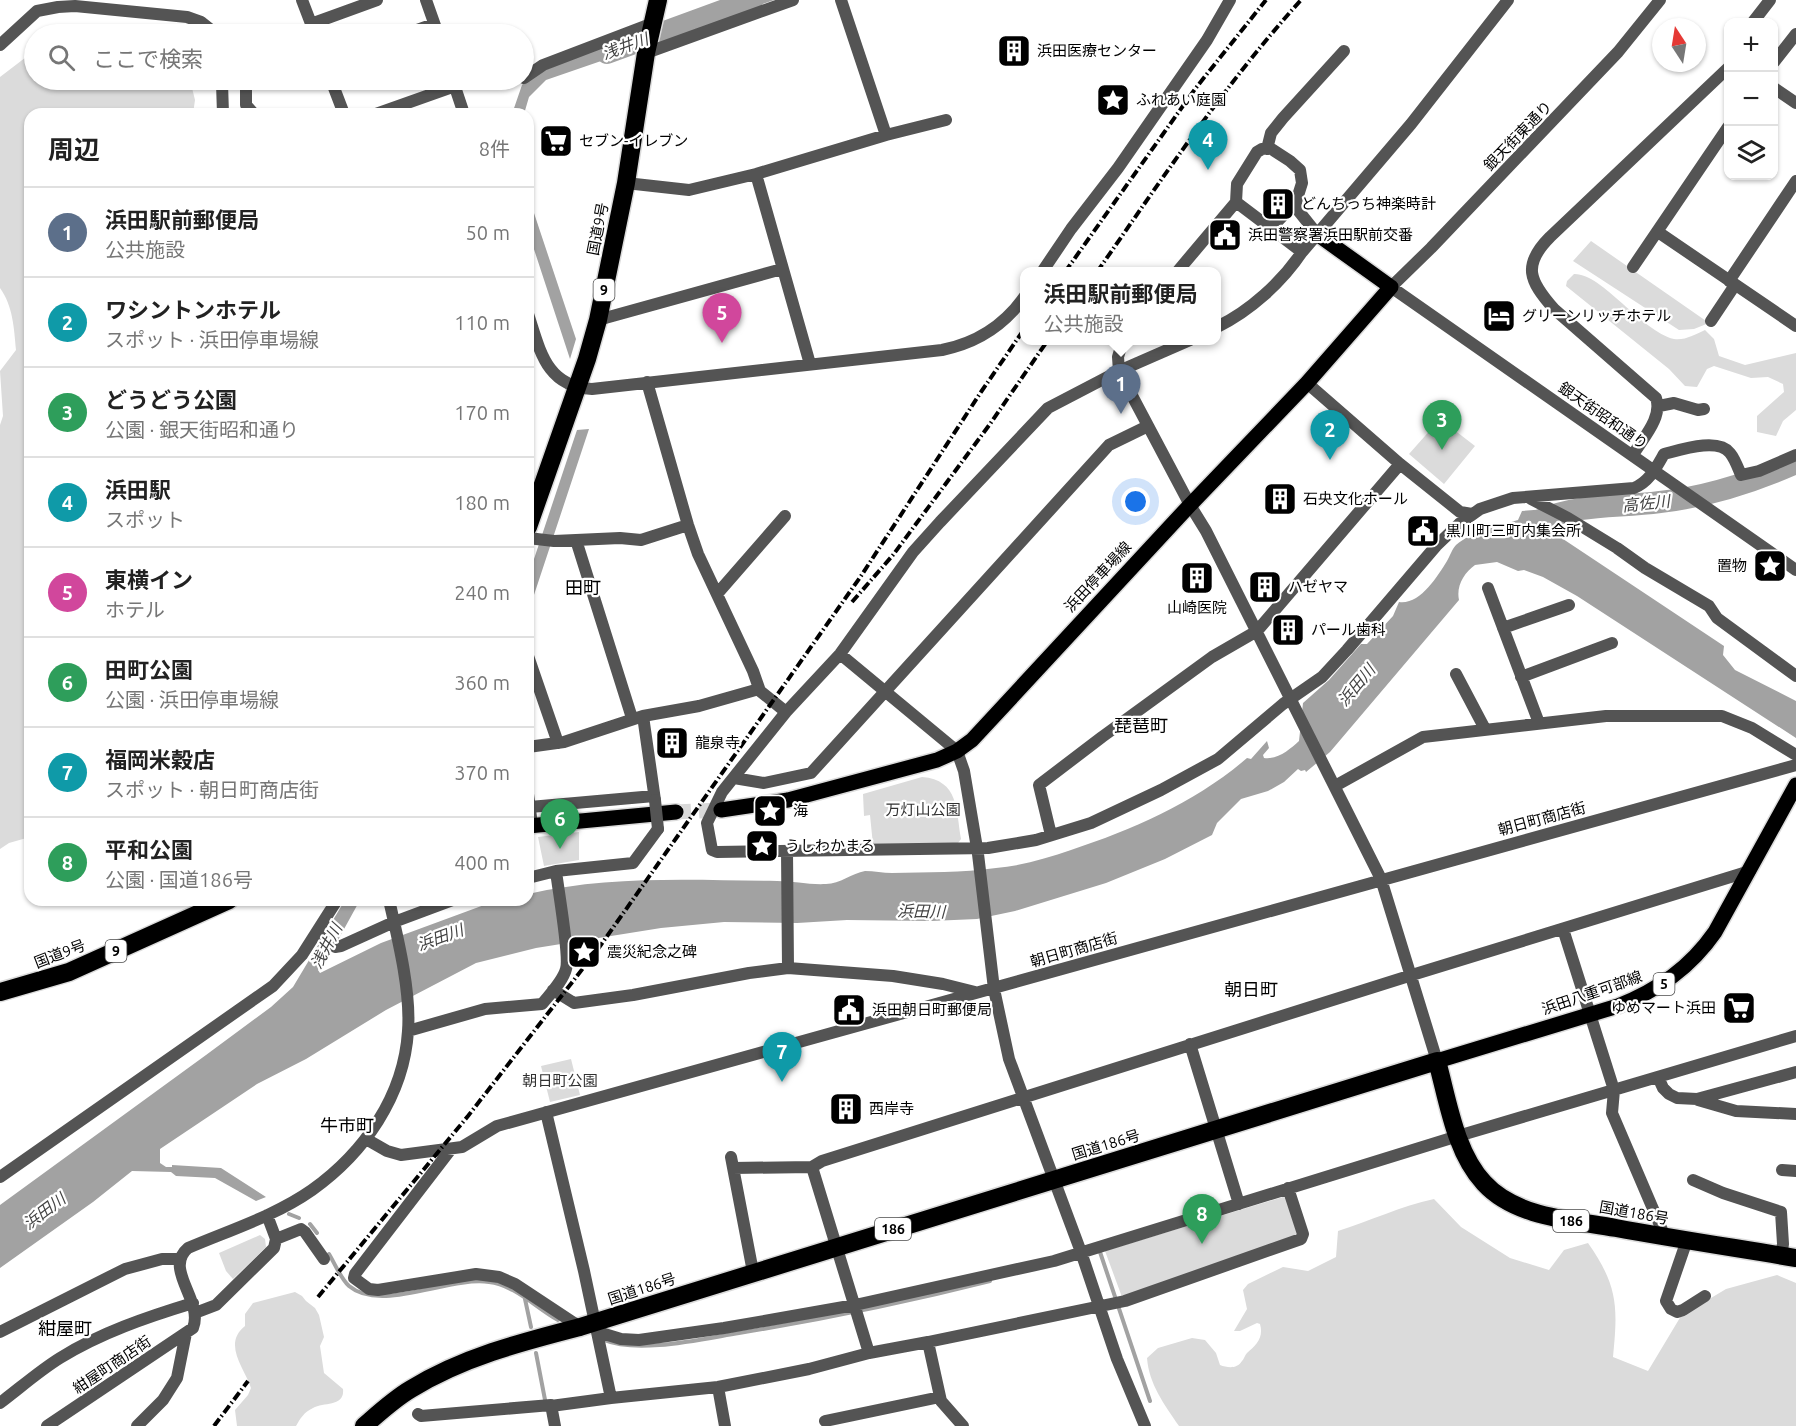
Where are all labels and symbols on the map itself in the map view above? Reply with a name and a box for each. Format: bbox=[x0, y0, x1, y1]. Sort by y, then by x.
north arrow bbox=[1652, 18, 1706, 72]
water label: 浅井川 bbox=[599, 29, 653, 63]
building icon: 浜田医療センター bbox=[996, 33, 1032, 69]
place label: 浜田医療センター bbox=[1037, 42, 1157, 59]
place icon: ふれあい庭園 bbox=[1095, 82, 1131, 118]
place label: ふれあい庭園 bbox=[1136, 91, 1226, 108]
street label: 銀天街東通り bbox=[1480, 97, 1555, 174]
pin: 4 bbox=[1188, 120, 1228, 170]
supermarket icon: セブン-イレブン bbox=[538, 123, 574, 159]
place label: セブン-イレブン bbox=[579, 132, 688, 149]
building icon: どんちっち神楽時計 bbox=[1260, 186, 1296, 222]
place label: どんちっち神楽時計 bbox=[1301, 195, 1436, 212]
street label: 国道9号 bbox=[584, 201, 611, 257]
public building icon: 浜田警察署浜田駅前交番 bbox=[1207, 217, 1243, 253]
place label: 浜田警察署浜田駅前交番 bbox=[1248, 226, 1413, 243]
road number: 9 bbox=[594, 279, 614, 301]
pin: 5 bbox=[702, 294, 742, 343]
hotel icon: グリーンリッチホテル bbox=[1481, 298, 1517, 334]
place label: グリーンリッチホテル bbox=[1522, 307, 1671, 324]
pin: 1 bbox=[1102, 364, 1140, 414]
street label: 銀天街昭和通り bbox=[1555, 379, 1651, 453]
pin: 3 bbox=[1422, 400, 1462, 450]
pin: 2 bbox=[1310, 410, 1350, 460]
building icon: 石央文化ホール bbox=[1262, 481, 1298, 517]
your location bbox=[1121, 487, 1150, 516]
place label: 石央文化ホール bbox=[1303, 490, 1408, 507]
water label: 高佐川 bbox=[1621, 491, 1673, 514]
public building icon: 黒川町三町内集会所 bbox=[1405, 513, 1441, 549]
place label: 黒川町三町内集会所 bbox=[1446, 522, 1581, 539]
street label: 浜田停車場線 bbox=[1061, 538, 1135, 615]
place icon: 置物 bbox=[1752, 548, 1788, 584]
place label: 置物 bbox=[1717, 557, 1747, 574]
building icon: 山崎医院 bbox=[1179, 560, 1215, 596]
building icon: ハゼヤマ bbox=[1247, 569, 1283, 605]
district label: 田町 bbox=[565, 577, 601, 597]
place label: ハゼヤマ bbox=[1288, 578, 1348, 595]
place label: 山崎医院 bbox=[1167, 599, 1227, 616]
building icon: パール歯科 bbox=[1270, 612, 1306, 648]
place label: パール歯科 bbox=[1311, 621, 1386, 638]
water label: 浜田川 bbox=[1334, 659, 1380, 709]
district label: 琵琶町 bbox=[1114, 715, 1168, 735]
building icon: 龍泉寺 bbox=[654, 725, 690, 761]
place label: 龍泉寺 bbox=[695, 734, 740, 751]
place icon: 海 bbox=[752, 793, 788, 829]
street label: 朝日町商店街 bbox=[1496, 799, 1588, 838]
pin: 6 bbox=[540, 800, 580, 849]
park label: 万灯山公園 bbox=[885, 801, 961, 818]
place label: 海 bbox=[793, 802, 808, 819]
place icon: うしわかまる bbox=[744, 828, 780, 864]
place label: うしわかまる bbox=[785, 837, 875, 854]
water label: 浜田川 bbox=[897, 902, 947, 920]
water label: 浅井川 bbox=[307, 919, 346, 971]
water label: 浜田川 bbox=[414, 920, 468, 954]
street label: 朝日町商店街 bbox=[1028, 929, 1119, 970]
place icon: 震災紀念之碑 bbox=[566, 934, 602, 970]
street label: 国道9号 bbox=[32, 936, 88, 971]
road number: 9 bbox=[106, 940, 126, 962]
place label: 震災紀念之碑 bbox=[607, 943, 697, 960]
street label: 浜田八重可部線 bbox=[1539, 967, 1644, 1018]
road number: 5 bbox=[1654, 973, 1674, 995]
district label: 朝日町 bbox=[1224, 979, 1278, 999]
supermarket icon: ゆめマート浜田 bbox=[1721, 990, 1757, 1026]
public building icon: 浜田朝日町郵便局 bbox=[831, 992, 867, 1028]
place label: ゆめマート浜田 bbox=[1611, 999, 1716, 1016]
place label: 浜田朝日町郵便局 bbox=[872, 1001, 992, 1018]
pin: 7 bbox=[762, 1032, 802, 1082]
park label: 朝日町公園 bbox=[522, 1072, 598, 1089]
building icon: 西岸寺 bbox=[828, 1091, 864, 1127]
place label: 西岸寺 bbox=[869, 1100, 914, 1117]
district label: 牛市町 bbox=[320, 1115, 374, 1135]
street label: 国道186号 bbox=[1070, 1126, 1142, 1163]
water label: 浜田川 bbox=[19, 1188, 70, 1233]
pin: 8 bbox=[1182, 1194, 1222, 1244]
street label: 国道186号 bbox=[1598, 1198, 1670, 1227]
road number: 186 bbox=[1553, 1210, 1589, 1232]
road number: 186 bbox=[875, 1218, 911, 1240]
street label: 国道186号 bbox=[606, 1270, 678, 1307]
district label: 紺屋町 bbox=[38, 1318, 92, 1338]
street label: 紺屋町商店街 bbox=[70, 1332, 154, 1397]

